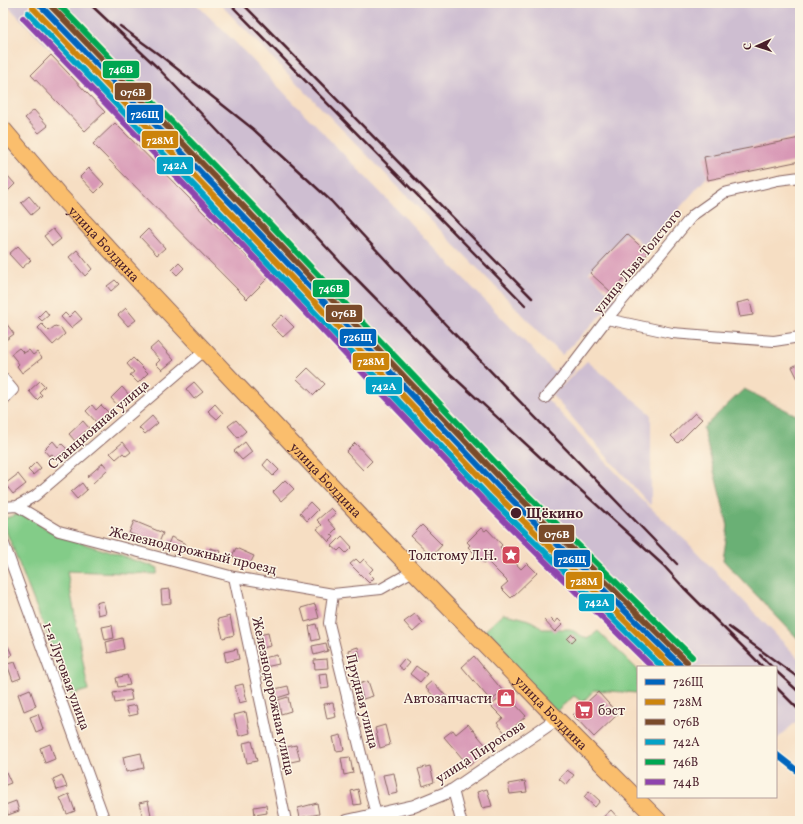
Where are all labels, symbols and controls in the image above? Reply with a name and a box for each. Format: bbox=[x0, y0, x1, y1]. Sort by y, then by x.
north arrow bbox=[737, 26, 777, 66]
text: С bbox=[741, 43, 756, 50]
line badge: 746В bbox=[102, 60, 140, 79]
text: 746В bbox=[109, 63, 133, 78]
line badge: 076В bbox=[114, 82, 152, 101]
text: 076В bbox=[120, 86, 146, 101]
line badge: 726Щ bbox=[126, 104, 164, 124]
text: 726Щ bbox=[130, 108, 160, 123]
line badge: 728М bbox=[141, 130, 179, 149]
text: 728М bbox=[146, 134, 174, 149]
line badge: 742А bbox=[156, 156, 194, 175]
text: 742А bbox=[163, 159, 187, 174]
street label: улица Болдина bbox=[63, 203, 143, 287]
street label: улица Льва Толстого bbox=[590, 205, 687, 319]
line badge: 746В bbox=[312, 279, 350, 298]
text: 746В bbox=[319, 282, 343, 297]
line badge: 076В bbox=[325, 304, 363, 323]
text: 076В bbox=[331, 307, 357, 322]
line badge: 726Щ bbox=[339, 328, 377, 347]
text: 726Щ bbox=[343, 331, 373, 346]
line badge: 728М bbox=[352, 352, 390, 371]
text: 728М bbox=[357, 355, 385, 370]
street label: Станционная улица bbox=[44, 376, 154, 474]
line badge: 742А bbox=[365, 376, 403, 395]
text: 742А bbox=[372, 380, 396, 395]
street label: улица Болдина bbox=[285, 439, 365, 523]
place label: Щёкино bbox=[526, 505, 583, 524]
marker: Щёкино bbox=[509, 506, 523, 520]
street label: Железнодорожный проезд bbox=[107, 523, 279, 580]
line badge: 076В bbox=[538, 524, 575, 543]
text: 076В bbox=[544, 528, 570, 543]
place icon: Толстому Л.Н. bbox=[500, 544, 522, 566]
place label: Толстому Л.Н. bbox=[408, 547, 497, 566]
line badge: 726Щ bbox=[553, 549, 591, 568]
text: 726Щ bbox=[557, 553, 587, 568]
line badge: 728М bbox=[565, 571, 603, 590]
text: 728М bbox=[570, 575, 598, 590]
line badge: 742А bbox=[578, 593, 615, 612]
text: 742А bbox=[585, 596, 609, 611]
street label: Железнодорожная улица bbox=[246, 615, 299, 777]
street label: 1-я Луговая улица bbox=[37, 620, 94, 733]
street label: Прудная улица bbox=[341, 652, 383, 751]
legend bbox=[637, 666, 777, 798]
street label: улица Болдина bbox=[509, 672, 591, 755]
text: 726Щ bbox=[673, 675, 704, 691]
shop icon: Автозапчасти bbox=[495, 687, 517, 709]
place label: Автозапчасти bbox=[404, 690, 492, 709]
text: 728М bbox=[673, 695, 702, 711]
supermarket icon: бэст bbox=[573, 699, 595, 721]
place label: бэст bbox=[598, 702, 625, 721]
text: 076В bbox=[673, 715, 700, 731]
street label: улица Пирогова bbox=[432, 716, 529, 788]
text: 742А bbox=[673, 735, 700, 751]
text: 746В bbox=[673, 755, 698, 771]
text: 744В bbox=[673, 775, 699, 791]

